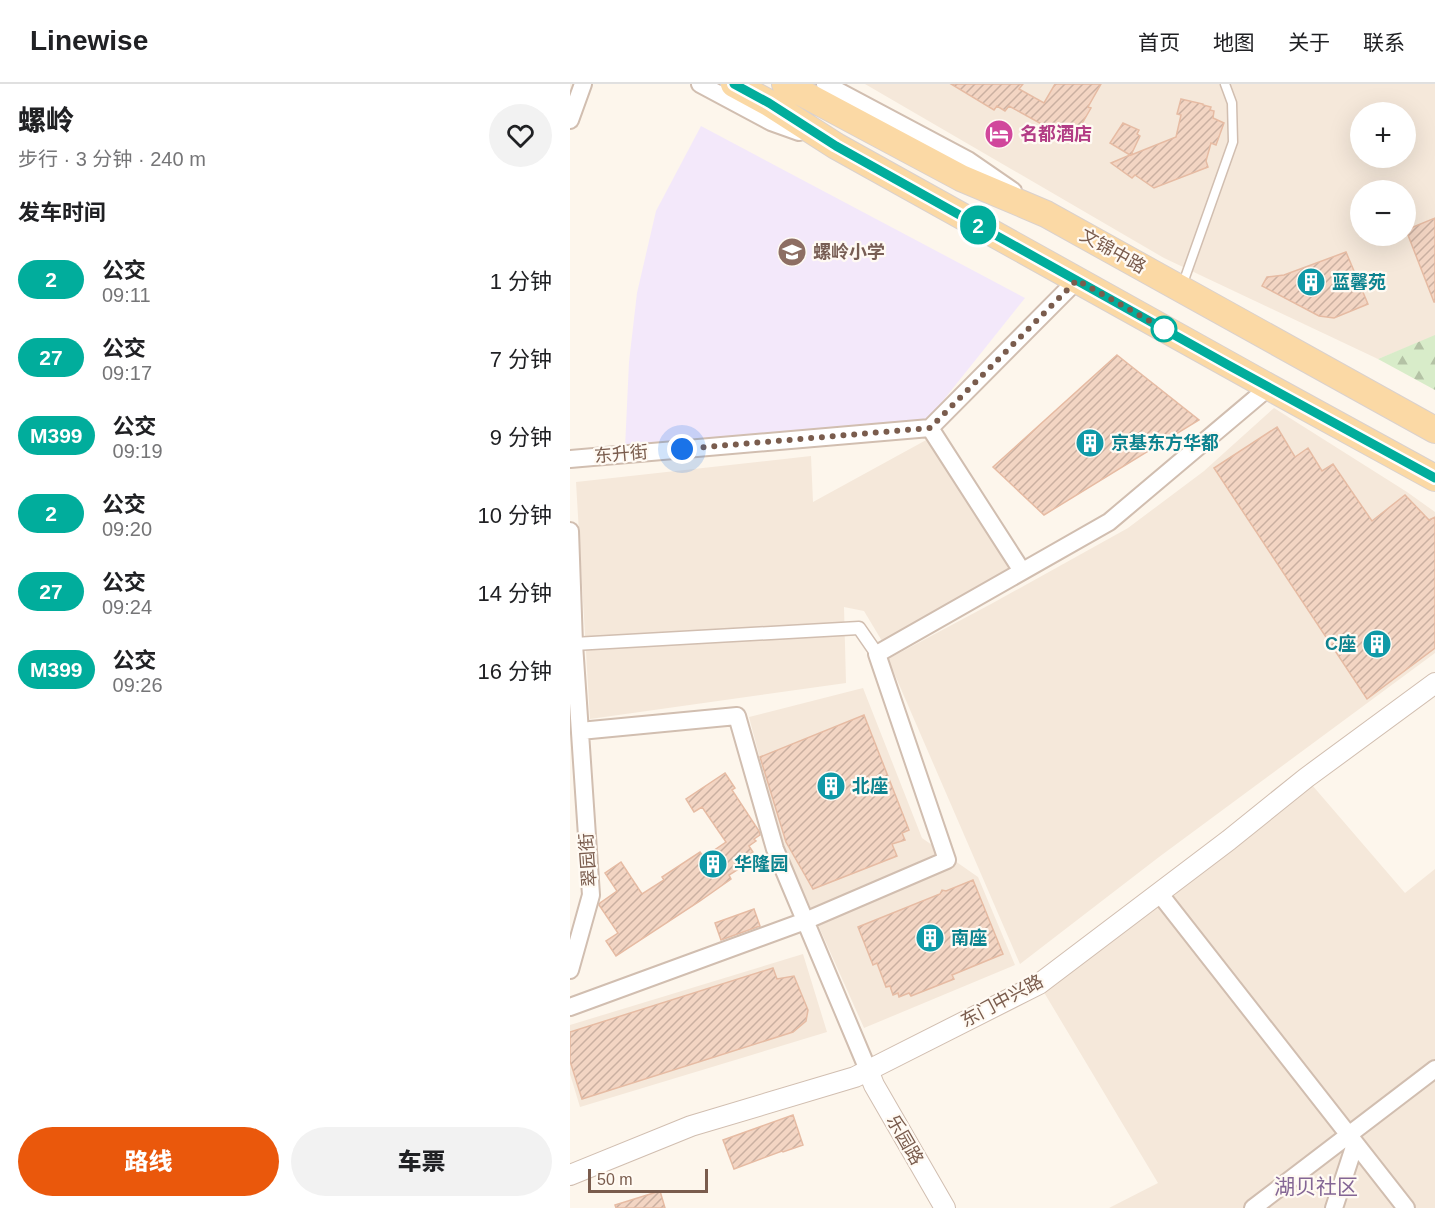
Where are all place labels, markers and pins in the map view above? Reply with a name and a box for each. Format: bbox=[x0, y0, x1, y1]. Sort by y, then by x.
hotel icon: 名都酒店 bbox=[983, 118, 1015, 150]
place label: 名都酒店 bbox=[1020, 124, 1092, 144]
school or university icon: 螺岭小学 bbox=[776, 236, 808, 268]
place label: 螺岭小学 bbox=[813, 242, 885, 262]
building icon: 蓝馨苑 bbox=[1295, 266, 1327, 298]
place label: 蓝馨苑 bbox=[1332, 272, 1386, 292]
unlabelled marker bbox=[1151, 316, 1177, 342]
building icon: 京基东方华都 bbox=[1074, 427, 1106, 459]
place label: 京基东方华都 bbox=[1111, 433, 1219, 453]
building icon: C座 bbox=[1361, 628, 1393, 660]
place label: C座 bbox=[1325, 634, 1356, 654]
building icon: 北座 bbox=[815, 770, 847, 802]
place label: 北座 bbox=[852, 776, 888, 796]
building icon: 华隆园 bbox=[697, 848, 729, 880]
place label: 华隆园 bbox=[734, 854, 788, 874]
building icon: 南座 bbox=[914, 922, 946, 954]
place label: 南座 bbox=[951, 928, 987, 948]

